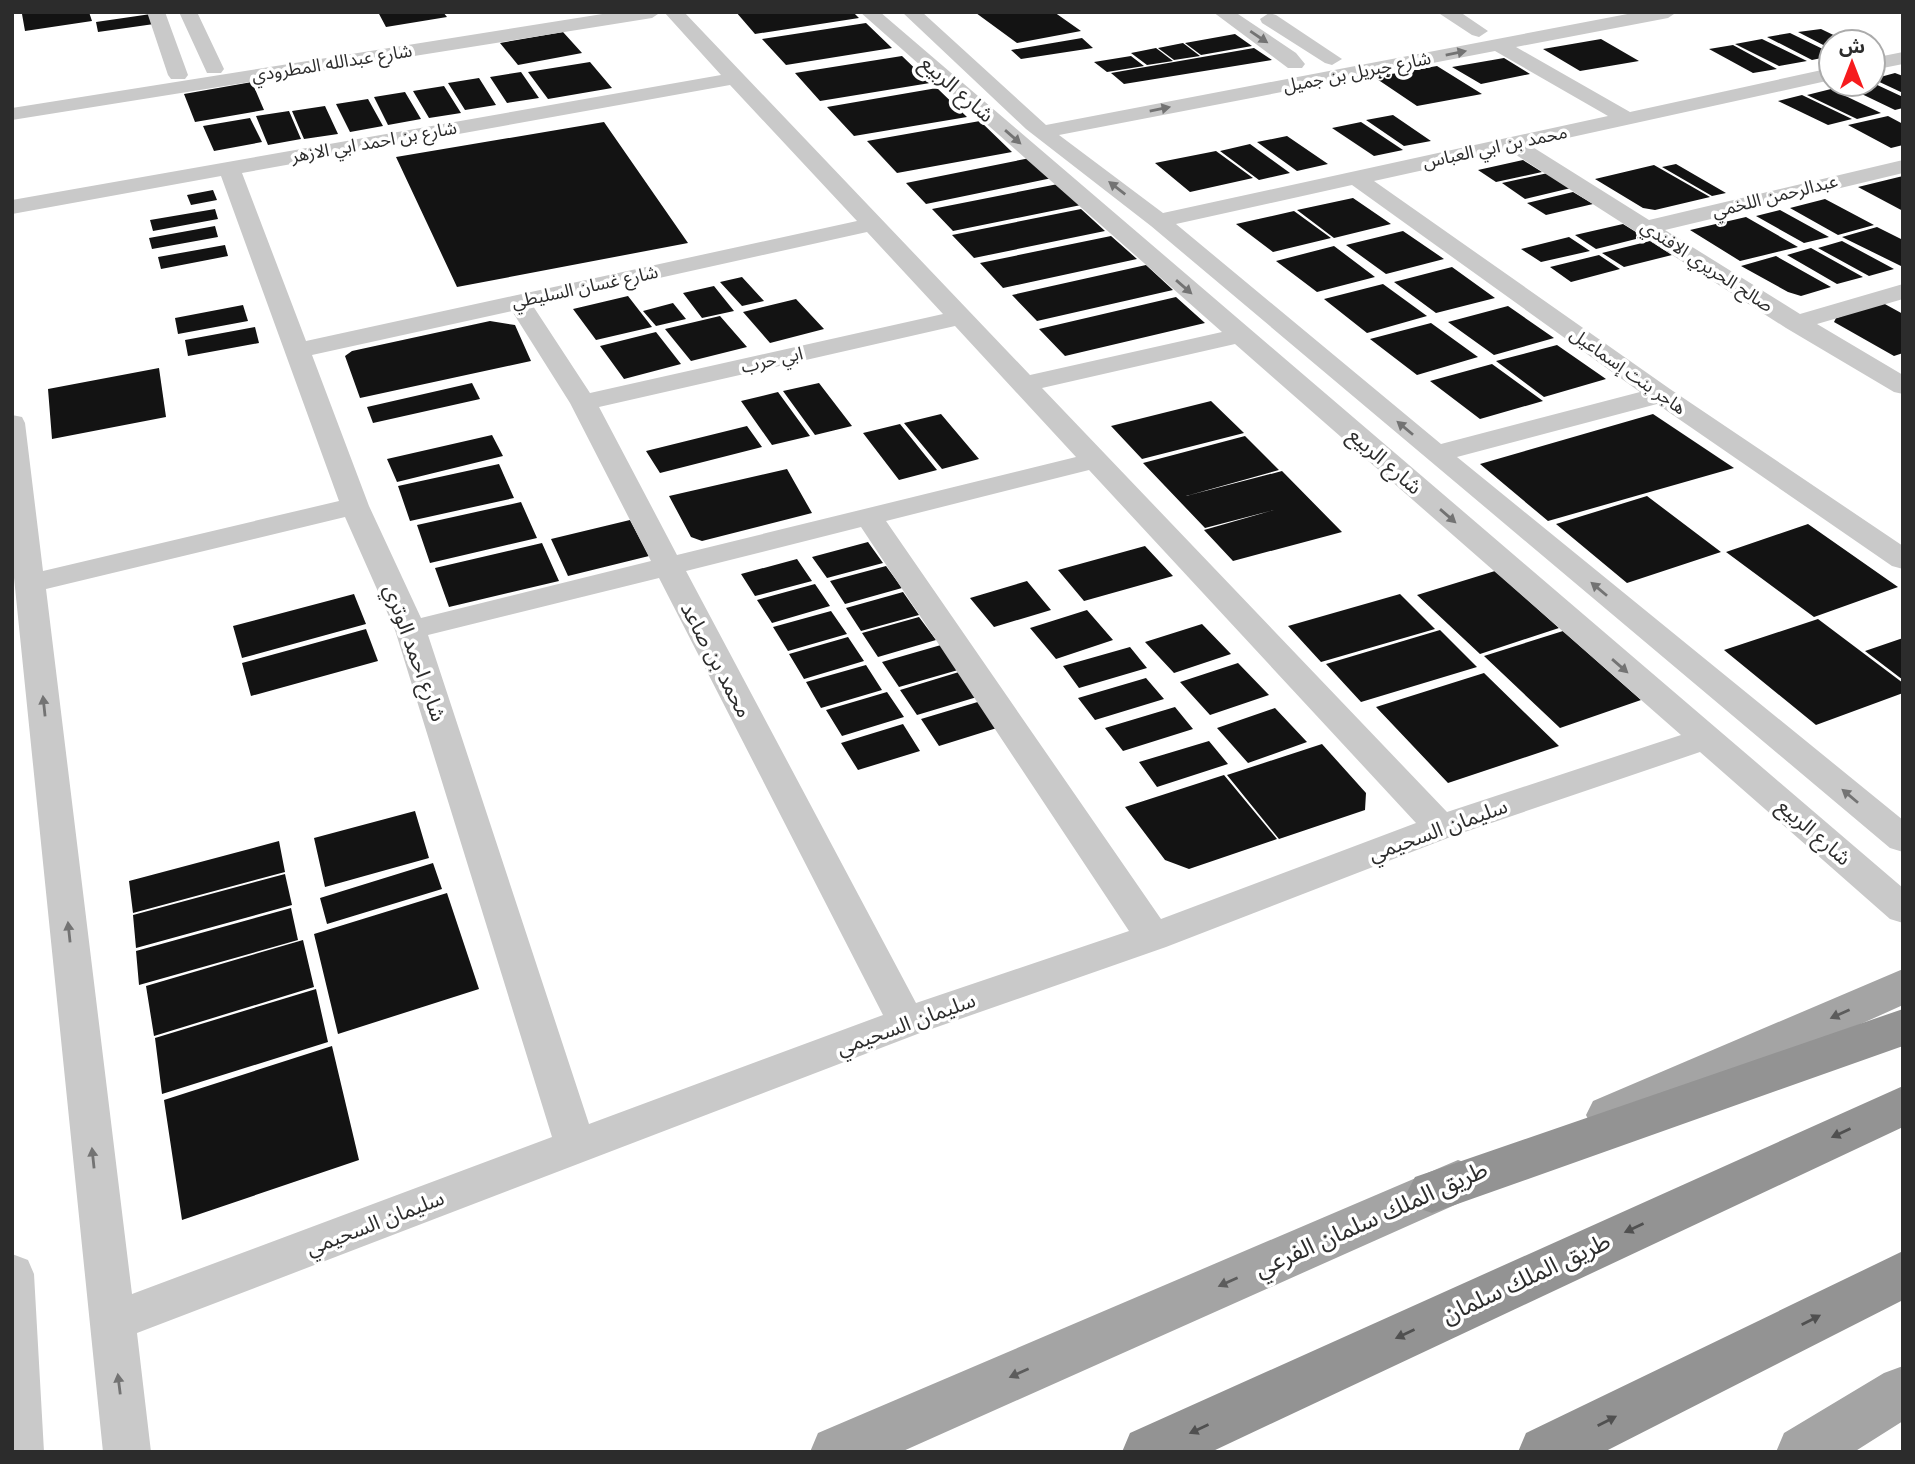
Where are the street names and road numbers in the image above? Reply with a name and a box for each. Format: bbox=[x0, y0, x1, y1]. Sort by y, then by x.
street label: شارع عبدالله المطرودي bbox=[250, 38, 414, 90]
street label: شارع جبريل بن جميل bbox=[1281, 46, 1433, 100]
street label: شارع الربيع bbox=[913, 49, 1000, 130]
street label: شارع بن احمد ابي الازهر bbox=[288, 116, 459, 171]
street label: محمد بن ابي العباس bbox=[1421, 120, 1570, 175]
street label: عبدالرحمن اللخمي bbox=[1710, 169, 1841, 224]
street label: صالح الحريري الافندي bbox=[1636, 214, 1778, 319]
street label: شارع غسان السليطي bbox=[510, 260, 661, 316]
street label: هاجر بنت إسماعيل bbox=[1565, 322, 1691, 420]
street label: ابي حرب bbox=[739, 341, 806, 380]
street label: شارع الربيع bbox=[1341, 421, 1428, 502]
street label: شارع احمد الوتري bbox=[376, 581, 453, 726]
street label: محمد بن صاعد bbox=[675, 597, 758, 722]
street label: سليمان السحيمي bbox=[1365, 792, 1512, 870]
street label: شارع الربيع bbox=[1770, 792, 1857, 873]
street label: سليمان السحيمي bbox=[833, 986, 980, 1064]
street label: طريق الملك سلمان الفرعي bbox=[1249, 1153, 1494, 1287]
street label: سليمان السحيمي bbox=[302, 1184, 449, 1264]
street label: طريق الملك سلمان bbox=[1436, 1225, 1615, 1330]

